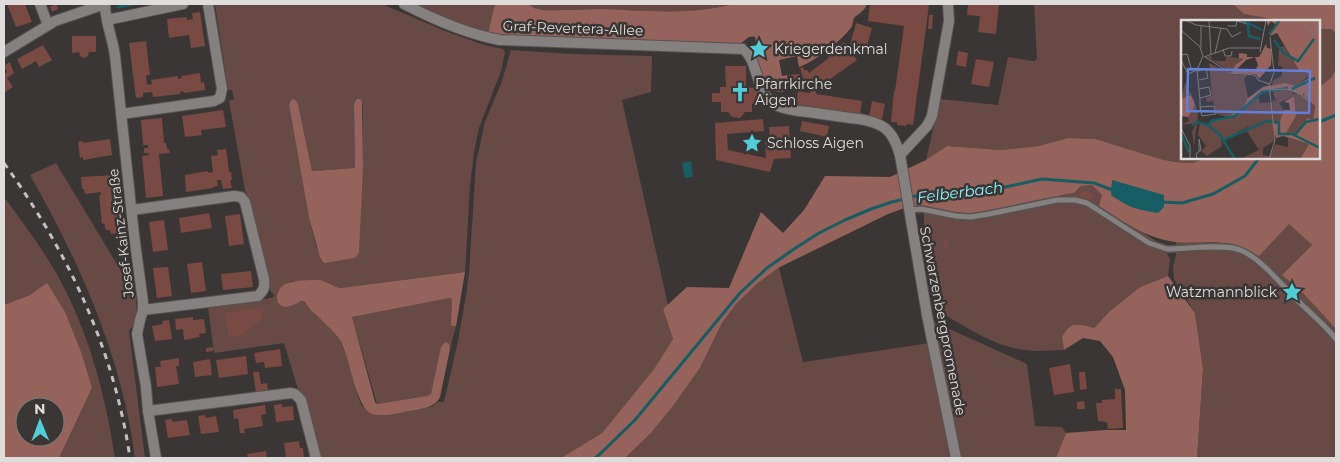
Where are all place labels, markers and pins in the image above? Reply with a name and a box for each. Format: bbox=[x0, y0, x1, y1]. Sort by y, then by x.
place icon: Kriegerdenkmal bbox=[748, 38, 770, 60]
place label: Kriegerdenkmal bbox=[774, 40, 888, 58]
place label: Pfarrkirche Aigen bbox=[755, 75, 832, 109]
church icon: Pfarrkirche Aigen bbox=[729, 81, 751, 103]
place icon: Schloss Aigen bbox=[741, 132, 763, 154]
place label: Schloss Aigen bbox=[767, 134, 864, 152]
place icon: Watzmannblick bbox=[1281, 281, 1303, 303]
place label: Watzmannblick bbox=[1166, 283, 1278, 301]

